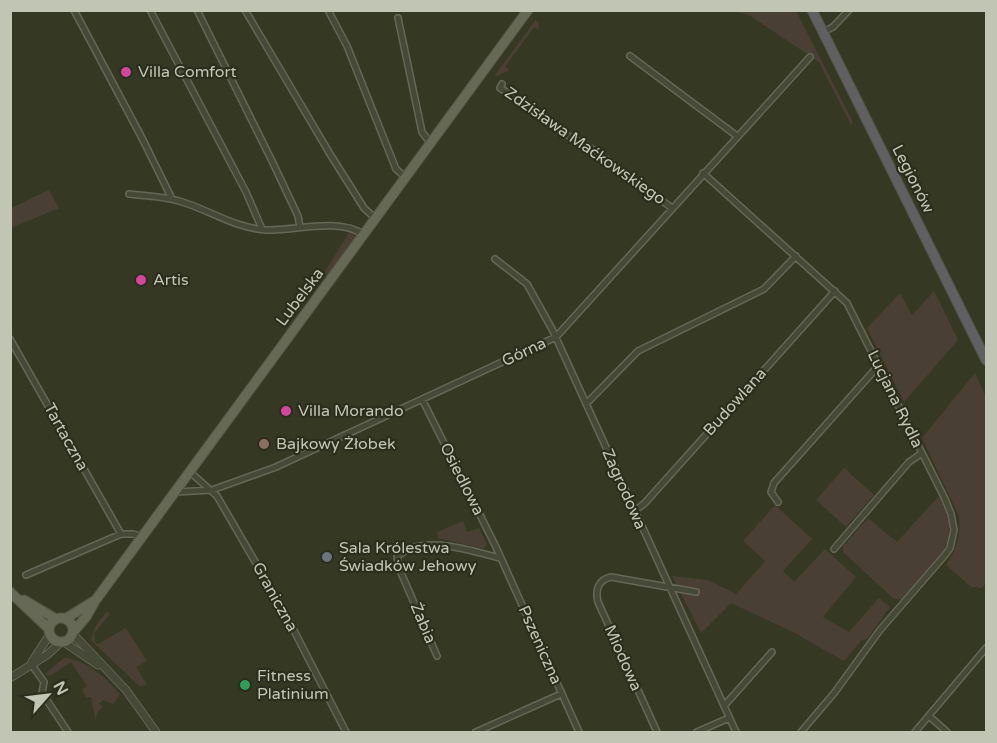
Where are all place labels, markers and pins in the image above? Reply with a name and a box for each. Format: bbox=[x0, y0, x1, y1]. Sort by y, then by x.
place label: Villa Comfort bbox=[138, 62, 237, 82]
marker: Villa Comfort bbox=[119, 65, 133, 79]
place label: Artis bbox=[153, 270, 189, 290]
marker: Artis bbox=[134, 273, 148, 287]
place label: Villa Morando bbox=[298, 401, 404, 421]
marker: Villa Morando bbox=[279, 404, 293, 418]
place label: Bajkowy Żłobek bbox=[276, 434, 396, 454]
marker: Bajkowy Żłobek bbox=[257, 437, 271, 451]
place label: Sala Królestwa Świadków Jehowy bbox=[339, 538, 477, 576]
marker: Sala Królestwa Świadków Jehowy bbox=[320, 550, 334, 564]
place label: Fitness Platinium bbox=[257, 666, 329, 704]
marker: Fitness Platinium bbox=[238, 678, 252, 692]

